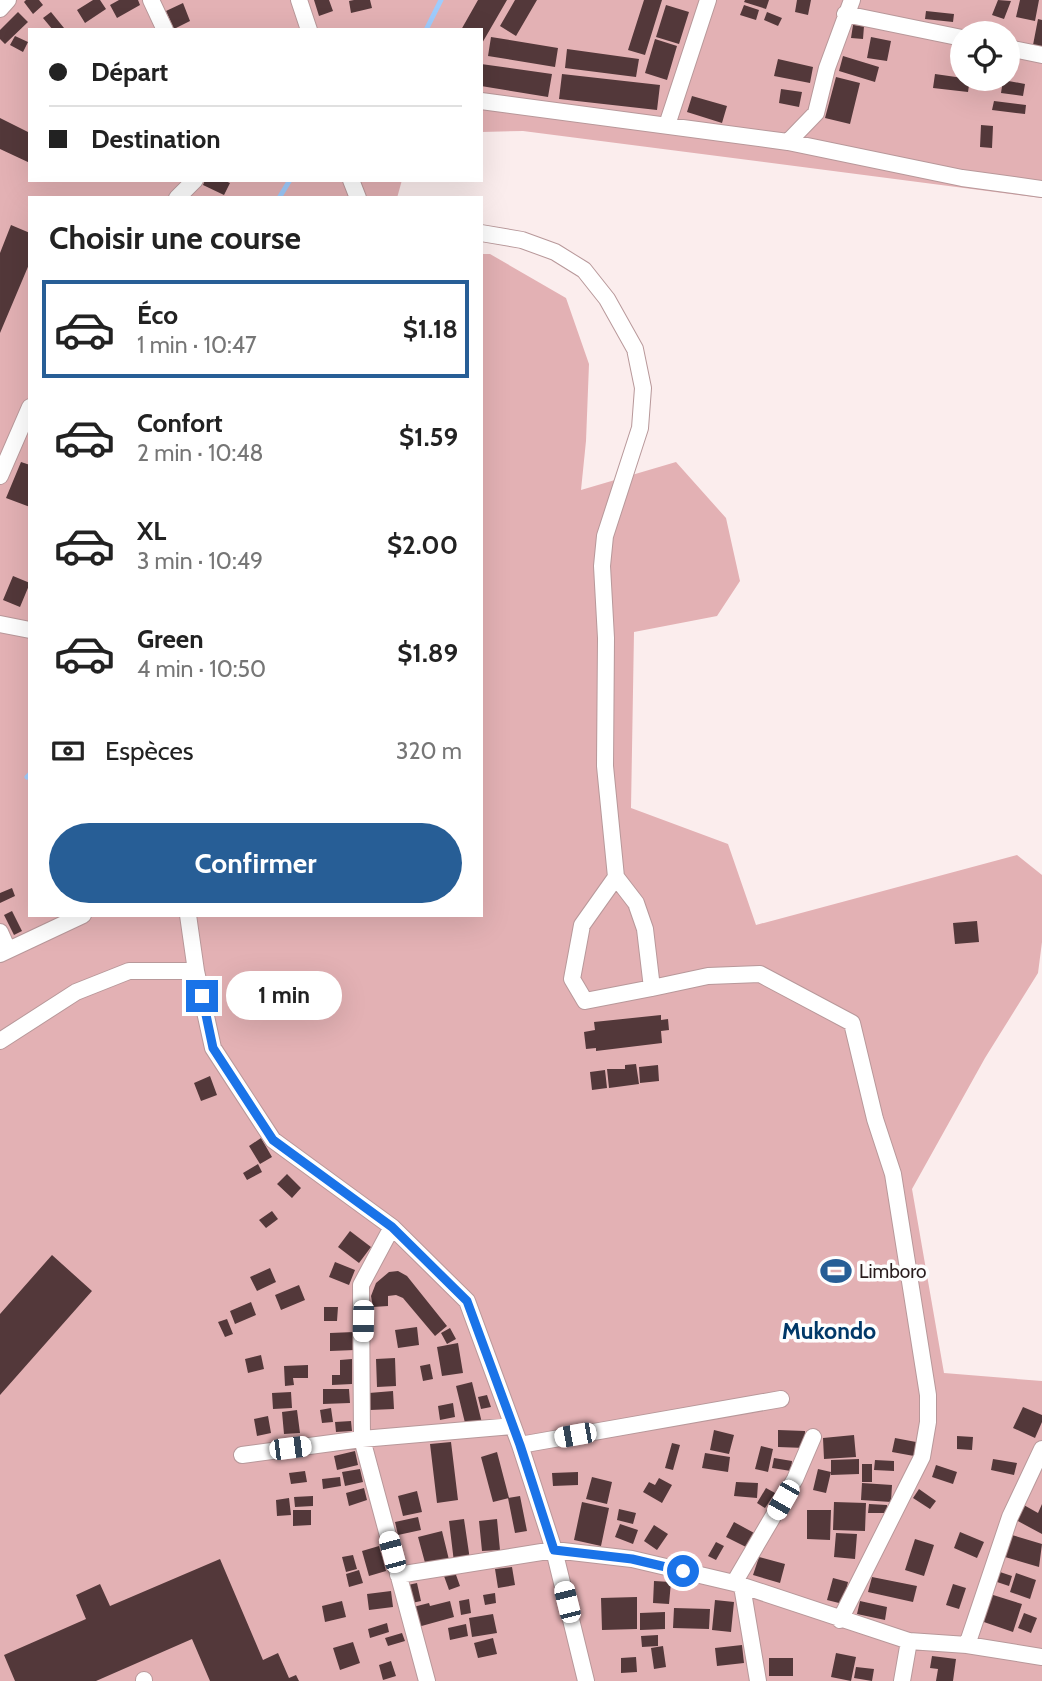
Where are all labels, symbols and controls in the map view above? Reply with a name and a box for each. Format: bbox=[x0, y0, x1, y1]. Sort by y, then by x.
map controls bbox=[950, 21, 1020, 91]
button: locate bbox=[950, 21, 1020, 91]
text: Départ bbox=[91, 56, 168, 88]
text: Destination bbox=[91, 123, 221, 155]
text: Choisir une course bbox=[49, 218, 301, 257]
icon: car bbox=[53, 298, 116, 361]
text: Éco bbox=[137, 299, 178, 331]
text: $1.18 bbox=[403, 313, 458, 345]
text: 1 min · 10:47 bbox=[137, 331, 257, 359]
icon: car bbox=[53, 406, 116, 469]
text: Confort bbox=[137, 407, 223, 439]
text: $1.59 bbox=[399, 421, 458, 453]
text: 2 min · 10:48 bbox=[137, 439, 264, 467]
icon: car bbox=[53, 514, 116, 577]
text: XL bbox=[137, 515, 166, 547]
text: $2.00 bbox=[387, 529, 458, 561]
text: 3 min · 10:49 bbox=[137, 547, 263, 575]
icon: car bbox=[53, 622, 116, 685]
text: Green bbox=[137, 623, 204, 655]
text: $1.89 bbox=[397, 637, 458, 669]
text: 4 min · 10:50 bbox=[137, 655, 266, 683]
icon: cash bbox=[49, 732, 87, 770]
text: Espèces bbox=[105, 735, 194, 767]
text: 320 m bbox=[396, 737, 462, 765]
button: Confirmer bbox=[49, 823, 462, 903]
callout: 1 min bbox=[227, 972, 342, 1020]
route end bbox=[186, 980, 218, 1012]
text: 1 min bbox=[258, 981, 310, 1009]
sports icon: Limboro bbox=[819, 1254, 853, 1288]
place label: Limboro bbox=[859, 1260, 926, 1283]
car bbox=[353, 1300, 374, 1342]
district label: Mukondo bbox=[782, 1317, 876, 1345]
car bbox=[553, 1421, 598, 1449]
car bbox=[268, 1435, 313, 1461]
car bbox=[764, 1477, 803, 1523]
car bbox=[377, 1529, 408, 1575]
route start bbox=[667, 1555, 699, 1587]
car bbox=[552, 1579, 583, 1625]

